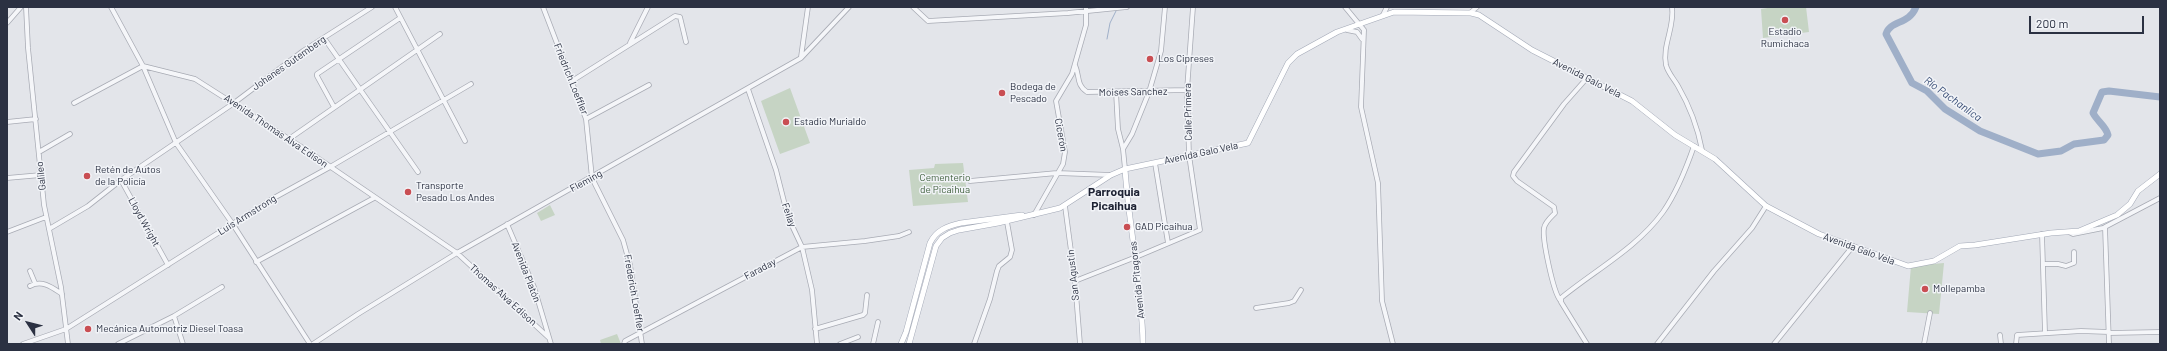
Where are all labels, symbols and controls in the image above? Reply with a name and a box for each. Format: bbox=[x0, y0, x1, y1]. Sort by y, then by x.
scale bar bbox=[2031, 8, 2146, 34]
marker: Estadio Rumichaca bbox=[1780, 15, 1790, 25]
text: 200 m bbox=[2036, 16, 2068, 30]
place label: Estadio Rumichaca bbox=[1761, 26, 1809, 50]
street label: Johanes Gutemberg bbox=[250, 33, 328, 93]
street label: Friedrich Loeffler bbox=[551, 42, 591, 116]
place label: Los Cipreses bbox=[1158, 53, 1214, 65]
marker: Los Cipreses bbox=[1145, 54, 1155, 64]
street label: Avenida Galo Vela bbox=[1551, 56, 1623, 100]
water label: Río Pachanlica bbox=[1922, 74, 1984, 124]
place label: Bodega de Pescado bbox=[1010, 81, 1056, 104]
street label: Calle Primera bbox=[1181, 83, 1195, 141]
street label: Moises Sanchez bbox=[1099, 85, 1167, 99]
marker: Bodega de Pescado bbox=[997, 88, 1007, 98]
street label: Avenida Thomas Alva Edison bbox=[222, 92, 330, 170]
place label: Estadio Murialdo bbox=[794, 116, 866, 128]
marker: Estadio Murialdo bbox=[781, 117, 791, 127]
street label: Cicerón bbox=[1052, 117, 1070, 153]
street label: Avenida Galo Vela bbox=[1163, 139, 1239, 167]
street label: Galileo bbox=[34, 161, 48, 191]
place label: Retén de Autos de la Policía bbox=[95, 164, 161, 188]
street label: Fleming bbox=[568, 167, 604, 195]
marker: Retén de Autos de la Policía bbox=[82, 171, 92, 181]
park label: Cementerio de Picaihua bbox=[920, 172, 970, 196]
place label: Transporte Pesado Los Andes bbox=[416, 180, 495, 204]
district label: Parroquia Picaihua bbox=[1088, 185, 1140, 213]
marker: Transporte Pesado Los Andes bbox=[403, 187, 413, 197]
street label: Luis Armstrong bbox=[216, 192, 278, 238]
street label: Lloyd Wright bbox=[126, 195, 162, 249]
street label: Feilay bbox=[779, 201, 799, 229]
place label: GAD Picaihua bbox=[1135, 221, 1193, 233]
marker: GAD Picaihua bbox=[1122, 222, 1132, 232]
street label: Avenida Galo Vela bbox=[1822, 230, 1896, 268]
street label: Avenida Platón bbox=[509, 240, 543, 304]
street label: Avenida Pitagoras bbox=[1127, 241, 1147, 319]
street label: San Agustin bbox=[1064, 249, 1082, 301]
street label: Frederich Loeffler bbox=[621, 253, 647, 333]
street label: Faraday bbox=[742, 256, 778, 282]
street label: Thomas Alva Edison bbox=[467, 262, 539, 328]
place label: Mollepamba bbox=[1933, 283, 1985, 295]
marker: Mollepamba bbox=[1920, 284, 1930, 294]
north arrow bbox=[8, 303, 48, 343]
text: N bbox=[10, 309, 25, 322]
place label: Mecánica Automotriz Diesel Toasa bbox=[96, 323, 243, 335]
marker: Mecánica Automotriz Diesel Toasa bbox=[83, 324, 93, 334]

